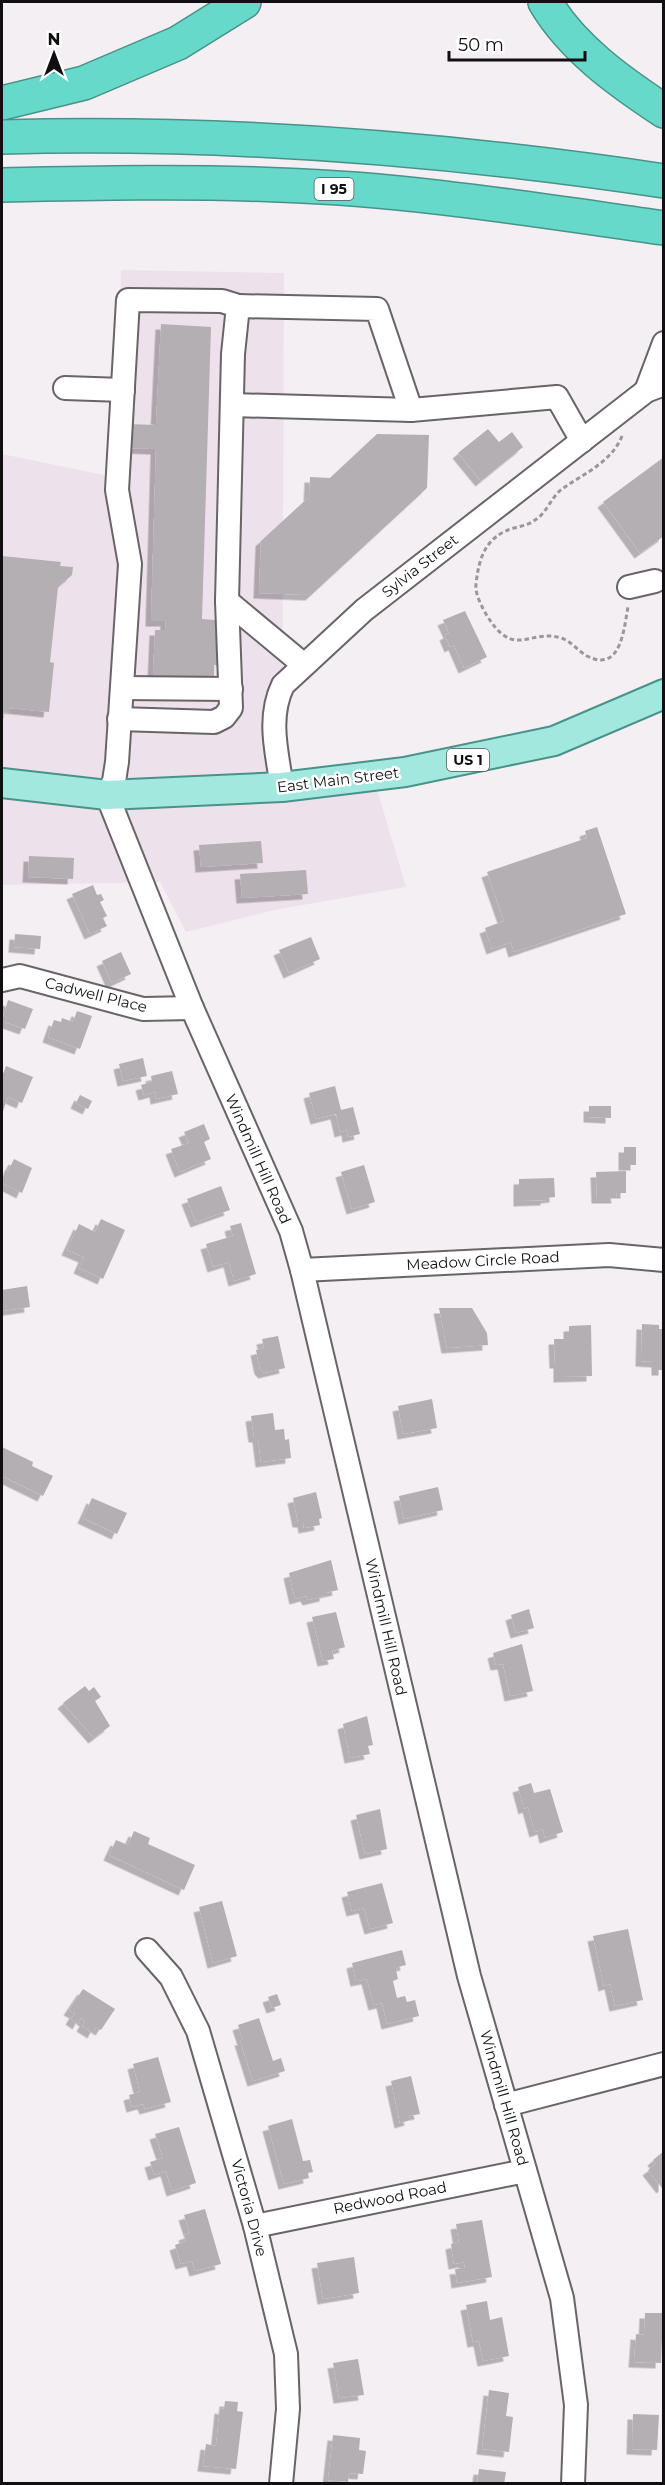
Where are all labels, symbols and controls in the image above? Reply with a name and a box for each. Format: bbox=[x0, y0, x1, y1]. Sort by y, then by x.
north arrow bbox=[24, 24, 84, 84]
scale bar bbox=[449, 24, 586, 62]
text: N bbox=[48, 30, 60, 49]
text: 50 m bbox=[458, 34, 504, 56]
road number: I 95 bbox=[314, 178, 354, 200]
street label: Sylvia Street bbox=[378, 530, 462, 601]
road number: US 1 bbox=[447, 749, 489, 771]
street label: East Main Street bbox=[276, 763, 400, 796]
street label: Cadwell Place bbox=[43, 973, 149, 1016]
street label: Windmill Hill Road bbox=[221, 1091, 296, 1227]
street label: Meadow Circle Road bbox=[406, 1247, 560, 1274]
street label: Windmill Hill Road bbox=[361, 1556, 412, 1697]
street label: Windmill Hill Road bbox=[476, 2028, 533, 2168]
street label: Victoria Drive bbox=[227, 2157, 272, 2259]
street label: Redwood Road bbox=[332, 2177, 448, 2218]

